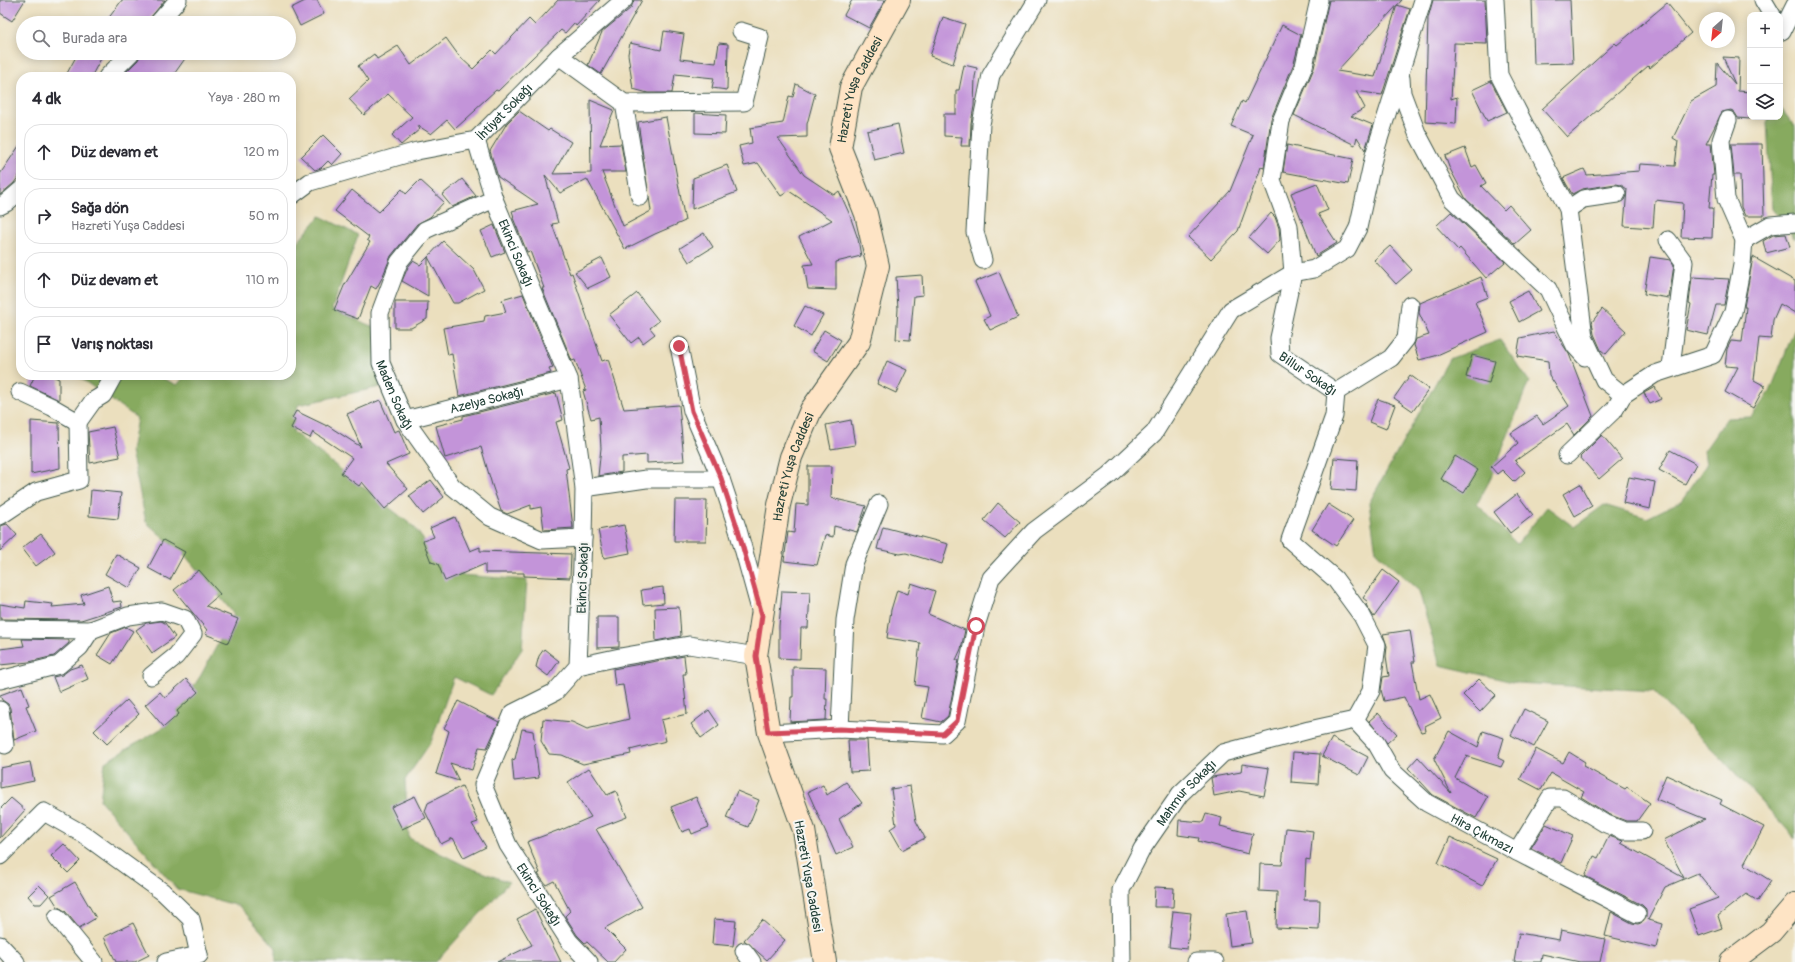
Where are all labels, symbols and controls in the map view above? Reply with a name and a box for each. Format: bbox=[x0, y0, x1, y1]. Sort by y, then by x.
north arrow bbox=[1699, 12, 1735, 48]
map controls bbox=[1747, 12, 1783, 120]
button: + bbox=[1747, 12, 1783, 48]
search box bbox=[16, 16, 296, 60]
icon: search bbox=[30, 27, 52, 49]
text: Burada ara bbox=[62, 29, 127, 48]
street label: Hazreti Yuşa Caddesi bbox=[834, 34, 886, 144]
button: − bbox=[1747, 48, 1783, 84]
street label: İhtiyat Sokağı bbox=[473, 80, 536, 144]
button: layers bbox=[1747, 84, 1783, 120]
text: 4 dk bbox=[32, 88, 61, 109]
text: Yaya · 280 m bbox=[208, 90, 280, 106]
icon: ahead bbox=[33, 141, 55, 163]
text: Düz devam et bbox=[71, 143, 158, 162]
text: 120 m bbox=[243, 144, 279, 160]
text: Sağa dön bbox=[71, 199, 129, 218]
icon: right bbox=[33, 205, 55, 227]
text: 50 m bbox=[249, 208, 279, 224]
street label: Ekinci Sokağı bbox=[494, 217, 537, 289]
text: Hazreti Yuşa Caddesi bbox=[71, 218, 184, 234]
icon: ahead bbox=[33, 269, 55, 291]
text: Düz devam et bbox=[71, 271, 158, 290]
text: 110 m bbox=[246, 272, 279, 288]
icon: arrive bbox=[33, 333, 55, 355]
text: Varış noktası bbox=[71, 335, 153, 354]
route end bbox=[670, 337, 688, 355]
street label: Billur Sokağı bbox=[1276, 349, 1340, 399]
street label: Maden Sokağı bbox=[372, 358, 417, 434]
street label: Azelya Sokağı bbox=[448, 384, 525, 418]
street label: Hazreti Yuşa Caddesi bbox=[770, 410, 818, 523]
street label: Ekinci Sokağı bbox=[574, 542, 592, 614]
route start bbox=[967, 617, 985, 635]
street label: Mahmur Sokağı bbox=[1153, 757, 1220, 829]
street label: Hira Çıkmazı bbox=[1448, 810, 1516, 858]
street label: Hazreti Yuşa Caddesi bbox=[790, 819, 826, 933]
street label: Ekinci Sokağı bbox=[513, 861, 564, 929]

